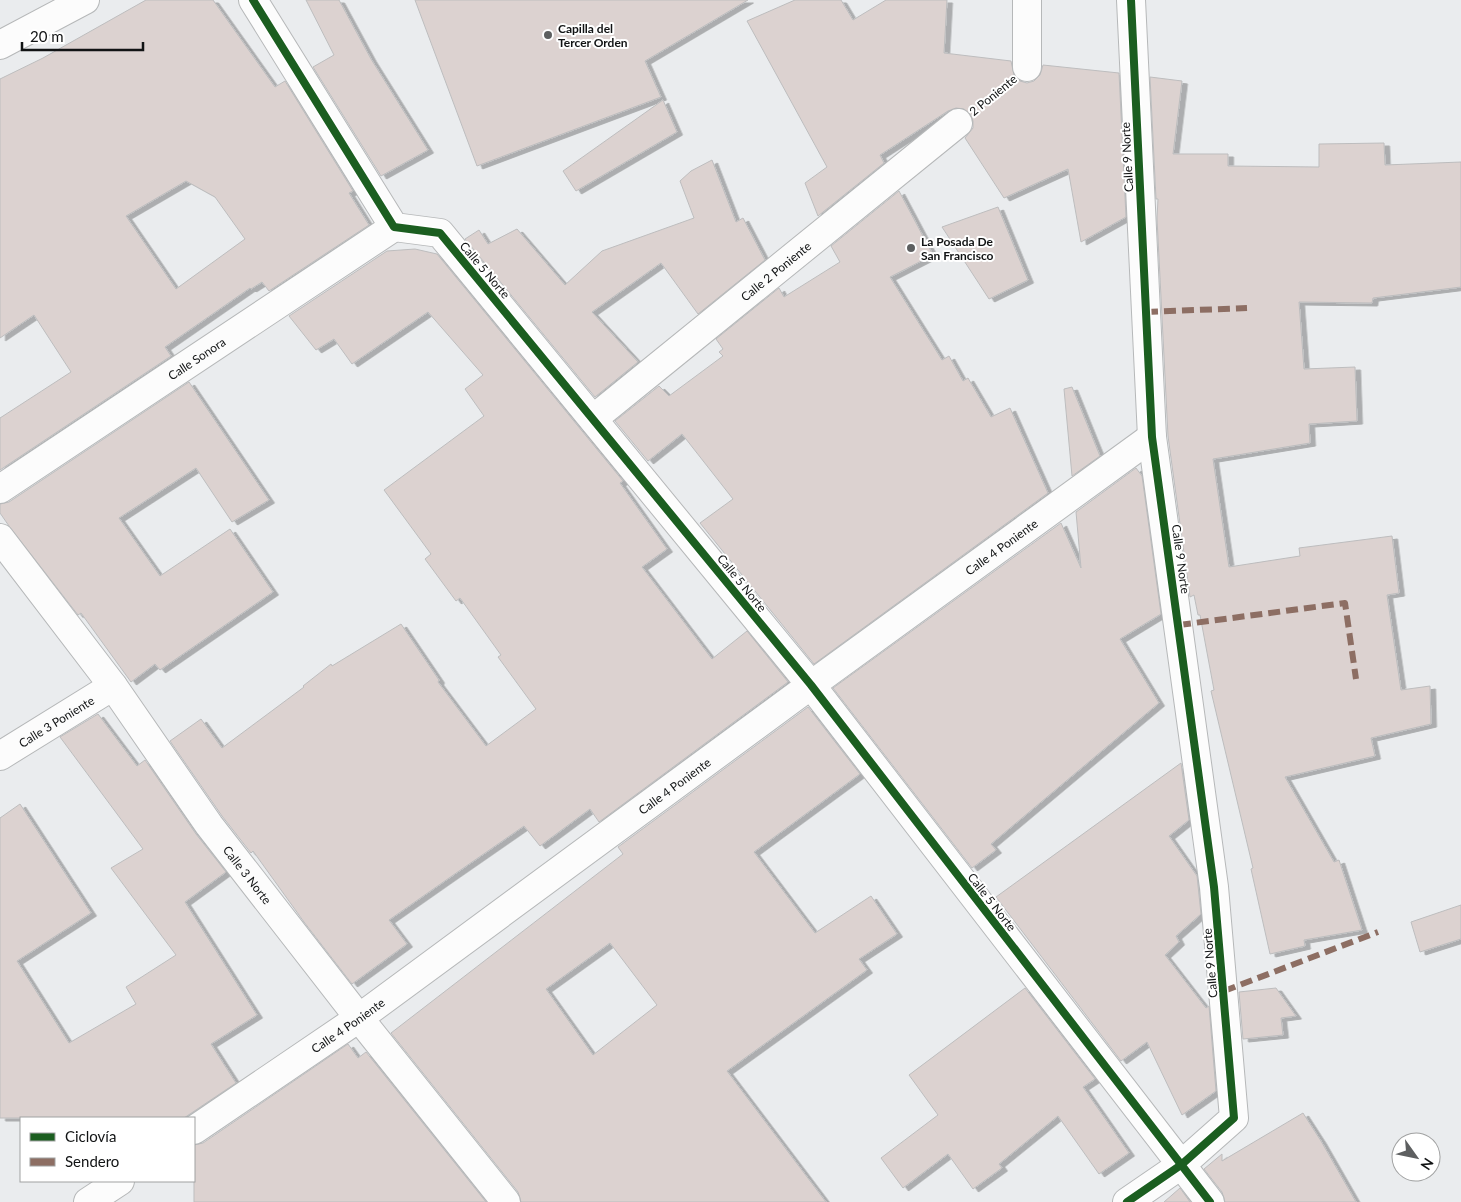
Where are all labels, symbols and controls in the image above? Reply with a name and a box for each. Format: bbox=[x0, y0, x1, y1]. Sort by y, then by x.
scale bar bbox=[22, 20, 144, 52]
place label: Capilla del Tercer Orden bbox=[558, 21, 628, 50]
text: 20 m bbox=[30, 27, 64, 45]
marker: Capilla del Tercer Orden bbox=[542, 29, 554, 41]
street label: 2 Poniente bbox=[966, 71, 1020, 119]
street label: Calle 9 Norte bbox=[1118, 122, 1136, 192]
place label: La Posada De San Francisco bbox=[921, 234, 994, 263]
street label: Calle 5 Norte bbox=[457, 238, 513, 302]
street label: Calle 2 Poniente bbox=[737, 238, 814, 304]
marker: La Posada De San Francisco bbox=[905, 242, 917, 254]
street label: Calle Sonora bbox=[165, 334, 228, 383]
street label: Calle 4 Poniente bbox=[962, 515, 1040, 578]
street label: Calle 9 Norte bbox=[1169, 523, 1193, 595]
street label: Calle 5 Norte bbox=[714, 551, 770, 615]
street label: Calle 3 Poniente bbox=[16, 692, 97, 750]
street label: Calle 4 Poniente bbox=[635, 754, 713, 817]
street label: Calle 3 Norte bbox=[220, 842, 275, 907]
street label: Calle 5 Norte bbox=[965, 870, 1019, 934]
street label: Calle 9 Norte bbox=[1199, 928, 1221, 998]
street label: Calle 4 Poniente bbox=[308, 994, 387, 1056]
legend bbox=[20, 1117, 195, 1182]
text: Ciclovía bbox=[65, 1127, 116, 1145]
north arrow bbox=[1391, 1132, 1441, 1182]
text: Sendero bbox=[65, 1152, 119, 1170]
text: N bbox=[1417, 1155, 1437, 1174]

